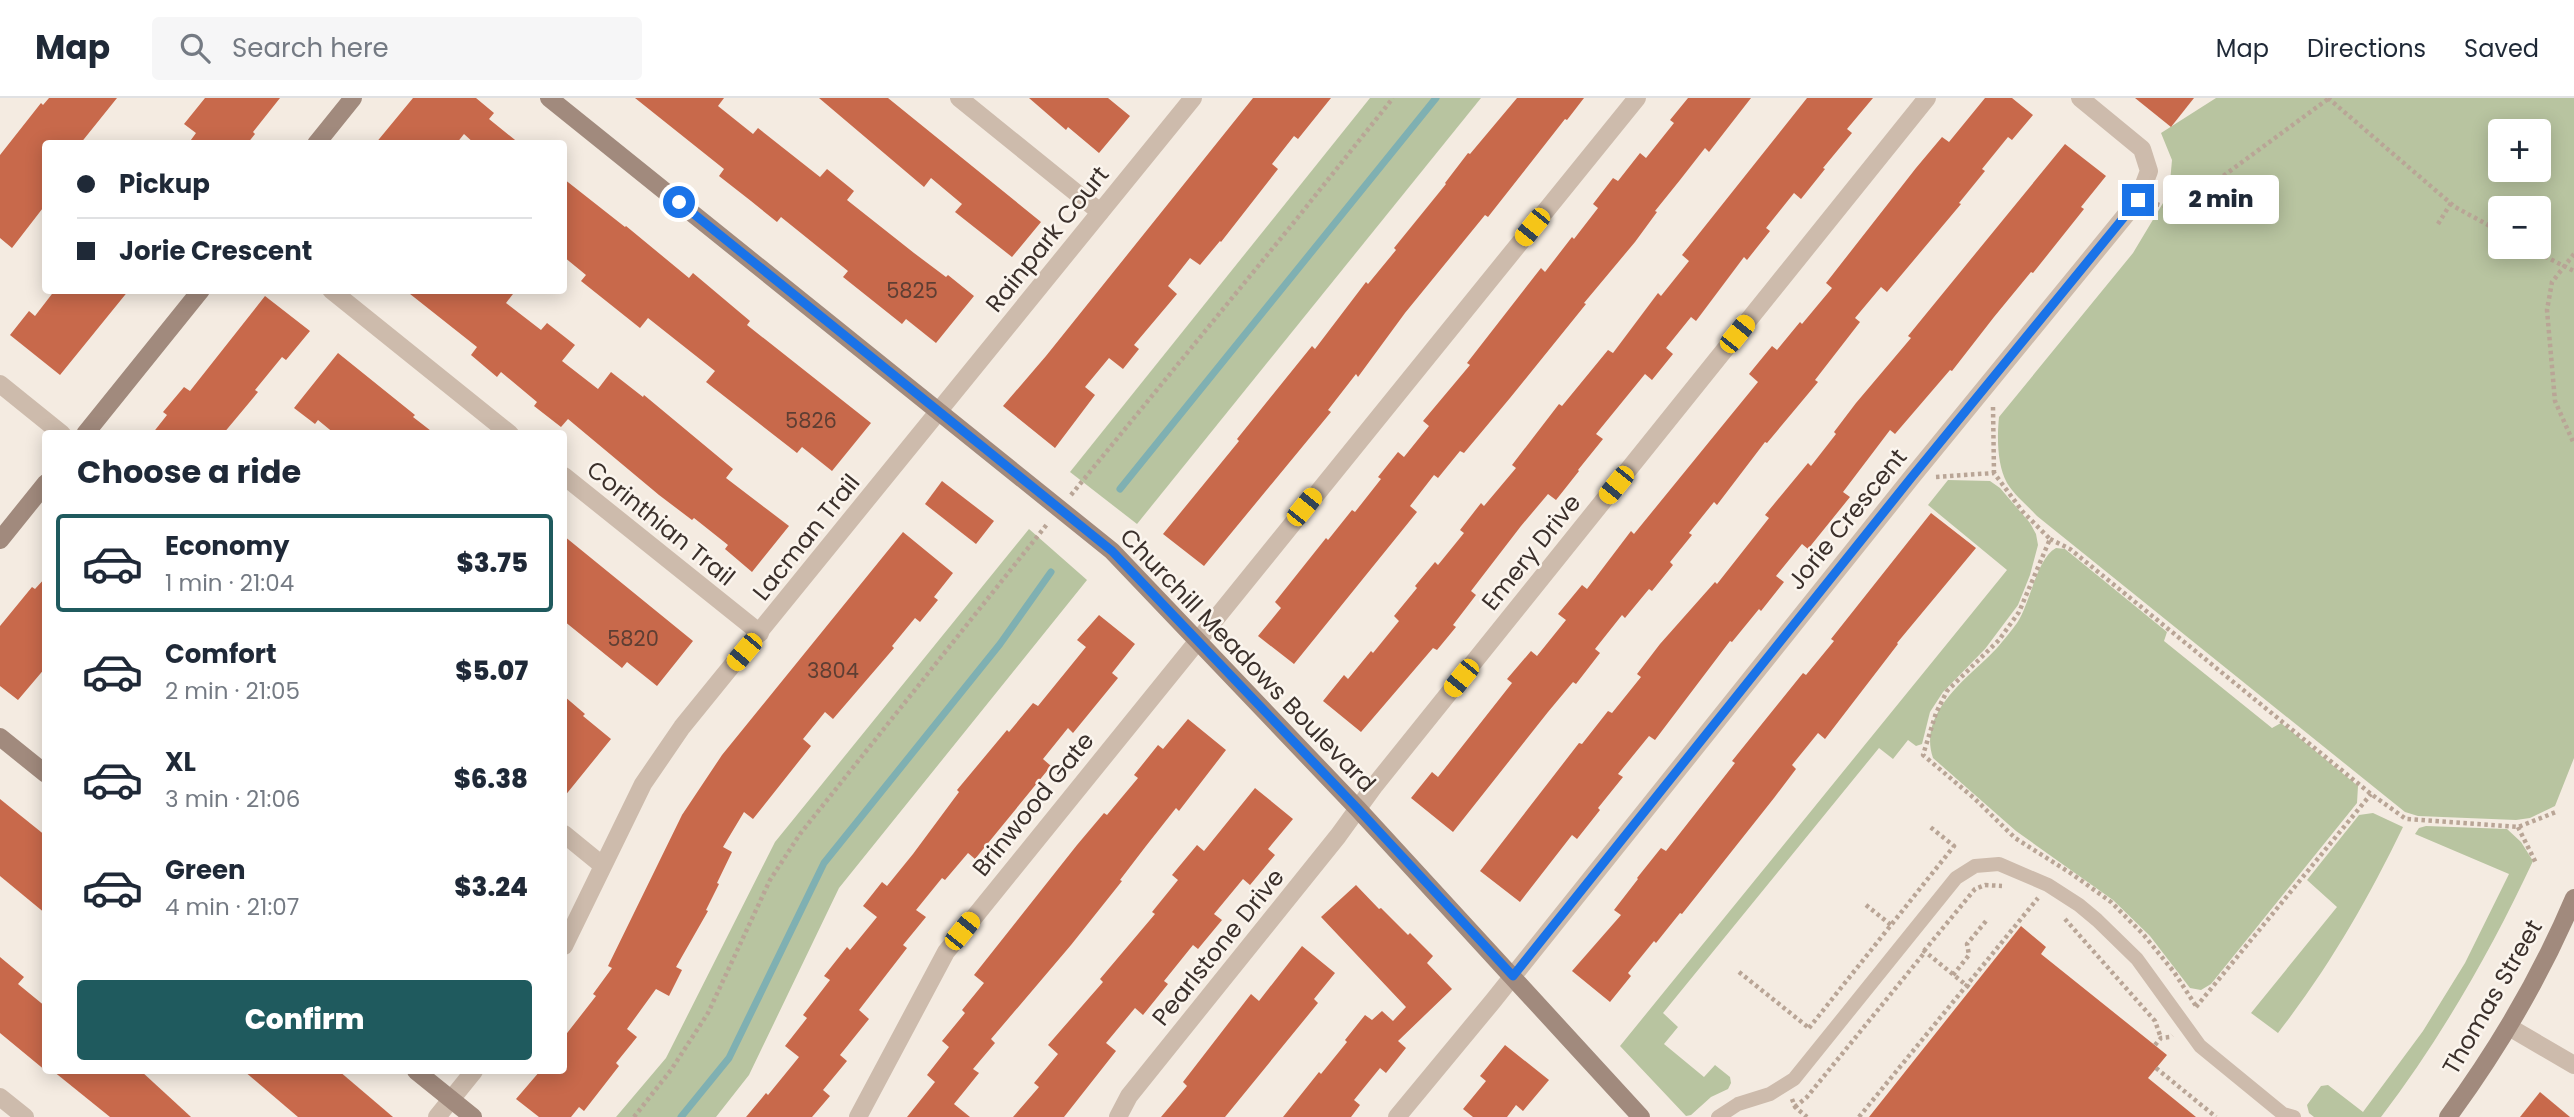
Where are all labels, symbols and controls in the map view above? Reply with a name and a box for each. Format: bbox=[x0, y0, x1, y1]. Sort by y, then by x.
search box bbox=[152, 17, 642, 80]
text: Map bbox=[35, 24, 110, 71]
icon: search bbox=[176, 29, 214, 67]
text: Search here bbox=[232, 30, 389, 66]
text: Map bbox=[2216, 32, 2269, 65]
text: Directions bbox=[2307, 32, 2426, 65]
text: Saved bbox=[2464, 32, 2539, 65]
map controls bbox=[2488, 119, 2551, 259]
button: + bbox=[2488, 119, 2551, 182]
street label: Rainpark Court bbox=[978, 159, 1116, 319]
text: Pickup bbox=[119, 166, 210, 202]
callout: 2 min bbox=[2162, 176, 2278, 224]
text: 2 min bbox=[2189, 183, 2253, 215]
route end bbox=[2122, 184, 2154, 216]
route start bbox=[663, 186, 695, 218]
button: − bbox=[2488, 196, 2551, 259]
car bbox=[1511, 204, 1554, 250]
text: Jorie Crescent bbox=[119, 233, 312, 269]
house number: 5825 bbox=[886, 276, 938, 305]
car bbox=[1716, 311, 1759, 357]
house number: 5826 bbox=[785, 406, 837, 435]
street label: Jorie Crescent bbox=[1780, 442, 1914, 596]
text: Choose a ride bbox=[77, 449, 301, 494]
street label: Corinthian Trail bbox=[580, 453, 742, 593]
car bbox=[1595, 462, 1638, 508]
street label: Lacman Trail bbox=[745, 467, 867, 607]
car bbox=[1283, 484, 1326, 530]
street label: Emery Drive bbox=[1474, 487, 1588, 617]
street label: Churchill Meadows Boulevard bbox=[1113, 521, 1383, 799]
text: Economy bbox=[165, 528, 289, 564]
icon: car bbox=[81, 532, 144, 595]
text: $3.75 bbox=[456, 545, 528, 581]
text: 1 min · 21:04 bbox=[165, 567, 294, 599]
house number: 5820 bbox=[607, 624, 659, 653]
car bbox=[723, 629, 766, 675]
text: Comfort bbox=[165, 636, 277, 672]
icon: car bbox=[81, 640, 144, 703]
text: $5.07 bbox=[455, 653, 528, 689]
car bbox=[1440, 655, 1483, 701]
house number: 3804 bbox=[807, 656, 859, 685]
text: 2 min · 21:05 bbox=[165, 675, 300, 707]
street label: Brinwood Gate bbox=[965, 725, 1101, 883]
text: XL bbox=[165, 744, 196, 780]
icon: car bbox=[81, 748, 144, 811]
text: $6.38 bbox=[454, 761, 528, 797]
text: 3 min · 21:06 bbox=[165, 783, 300, 815]
text: Green bbox=[165, 852, 246, 888]
icon: car bbox=[81, 856, 144, 919]
street label: Pearlstone Drive bbox=[1144, 862, 1292, 1032]
text: $3.24 bbox=[454, 869, 528, 905]
text: 4 min · 21:07 bbox=[165, 891, 299, 923]
car bbox=[941, 908, 984, 954]
street label: Thomas Street bbox=[2434, 913, 2550, 1081]
button: Confirm bbox=[77, 980, 532, 1060]

